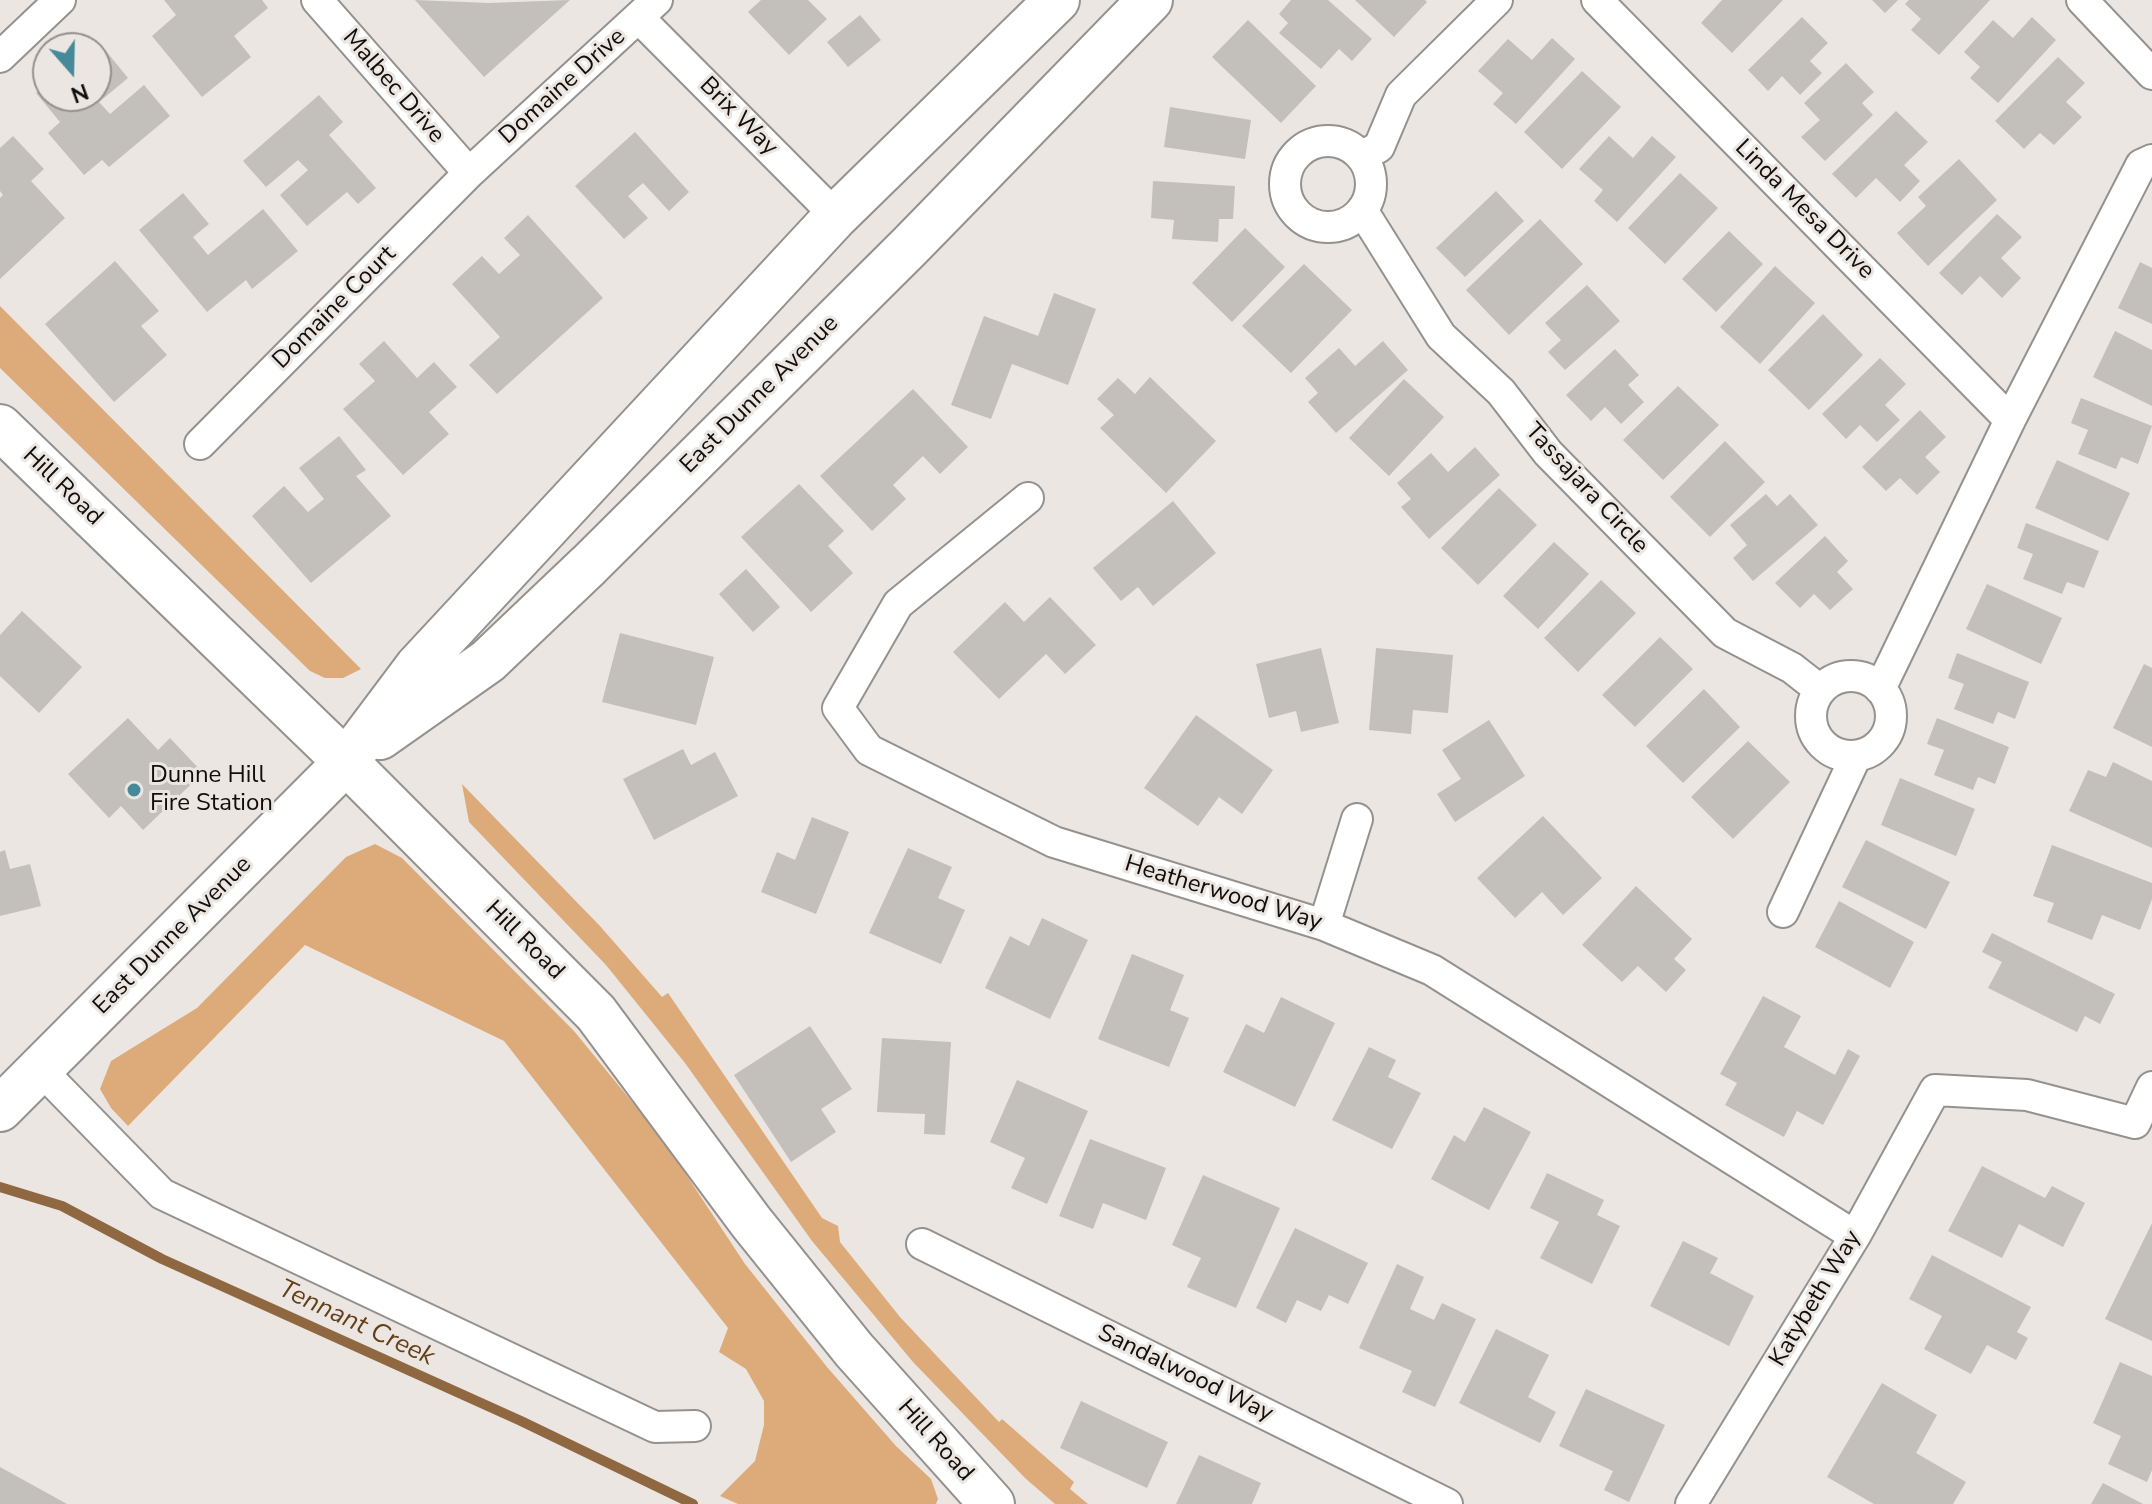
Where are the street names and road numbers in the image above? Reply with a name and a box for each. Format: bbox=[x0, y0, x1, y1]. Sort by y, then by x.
street label: Domaine Drive bbox=[494, 23, 632, 151]
street label: Malbec Drive bbox=[336, 24, 450, 150]
street label: Brix Way bbox=[693, 72, 783, 162]
street label: Linda Mesa Drive bbox=[1728, 134, 1880, 286]
street label: Domaine Court bbox=[267, 240, 403, 376]
street label: East Dunne Avenue bbox=[675, 310, 845, 480]
street label: Tassajara Circle bbox=[1518, 418, 1654, 560]
street label: Hill Road bbox=[16, 442, 108, 532]
street label: Heatherwood Way bbox=[1121, 850, 1325, 938]
street label: East Dunne Avenue bbox=[88, 851, 258, 1021]
street label: Hill Road bbox=[478, 895, 570, 987]
street label: Katybeth Way bbox=[1764, 1226, 1868, 1372]
street label: Sandalwood Way bbox=[1093, 1319, 1277, 1429]
street label: Hill Road bbox=[891, 1394, 979, 1488]

